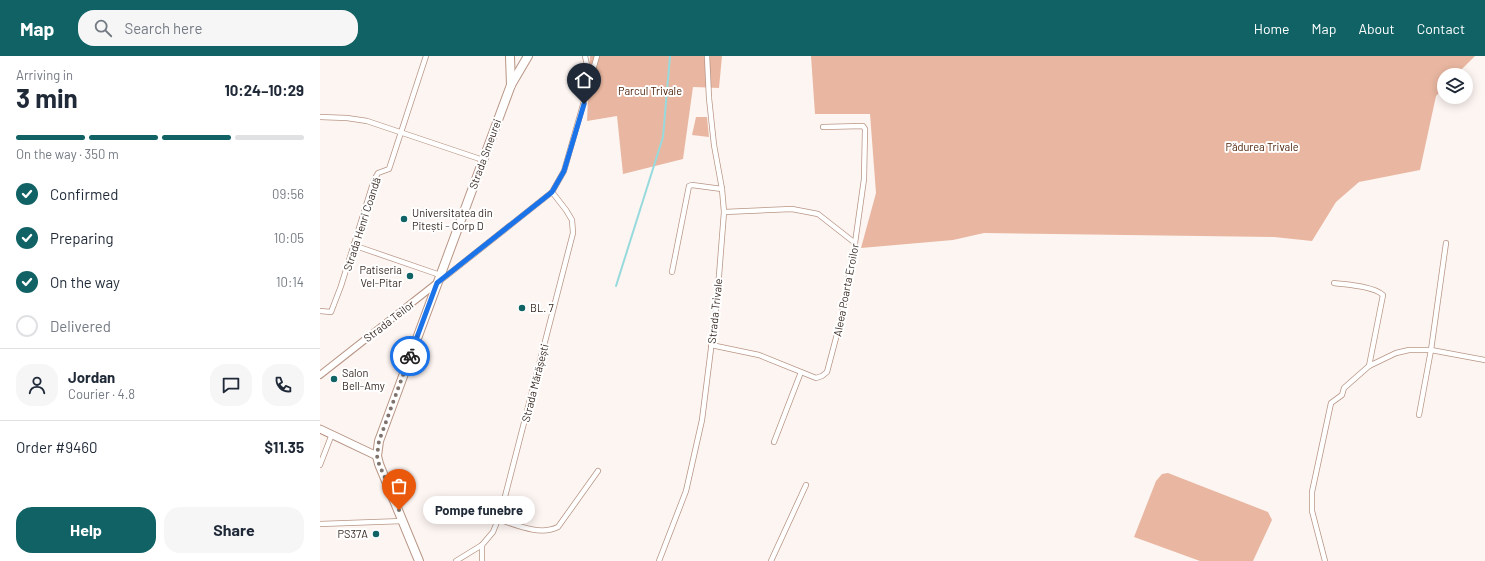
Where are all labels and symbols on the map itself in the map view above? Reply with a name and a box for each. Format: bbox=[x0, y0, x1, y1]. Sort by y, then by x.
pin bbox=[567, 63, 601, 104]
park label: Parcul Trivale bbox=[618, 84, 682, 97]
street label: Strada Smeurei bbox=[466, 117, 503, 191]
park label: Pădurea Trivale bbox=[1225, 140, 1299, 153]
street label: Strada Henri Coandă bbox=[340, 175, 383, 272]
place label: Universitatea din Pitești - Corp D bbox=[412, 206, 493, 232]
marker: Universitatea din Pitești - Corp D bbox=[399, 214, 409, 224]
street label: Aleea Poarta Eroilor bbox=[830, 242, 861, 338]
place label: Patiseria Vel-Pitar bbox=[360, 263, 402, 289]
marker: Patiseria Vel-Pitar bbox=[405, 271, 415, 281]
street label: Strada Trivale bbox=[705, 278, 724, 344]
street label: Strada Teilor bbox=[361, 297, 417, 344]
place label: BL. 7 bbox=[530, 301, 554, 314]
marker: BL. 7 bbox=[517, 303, 527, 313]
courier bbox=[390, 336, 430, 376]
street label: Strada Mărășești bbox=[519, 342, 551, 423]
place label: Salon Bell-Amy bbox=[342, 366, 385, 392]
marker: Salon Bell-Amy bbox=[329, 374, 339, 384]
pin bbox=[382, 469, 416, 510]
callout: Pompe funebre bbox=[423, 496, 535, 524]
place label: PS37A bbox=[338, 527, 368, 540]
marker: PS37A bbox=[371, 529, 381, 539]

